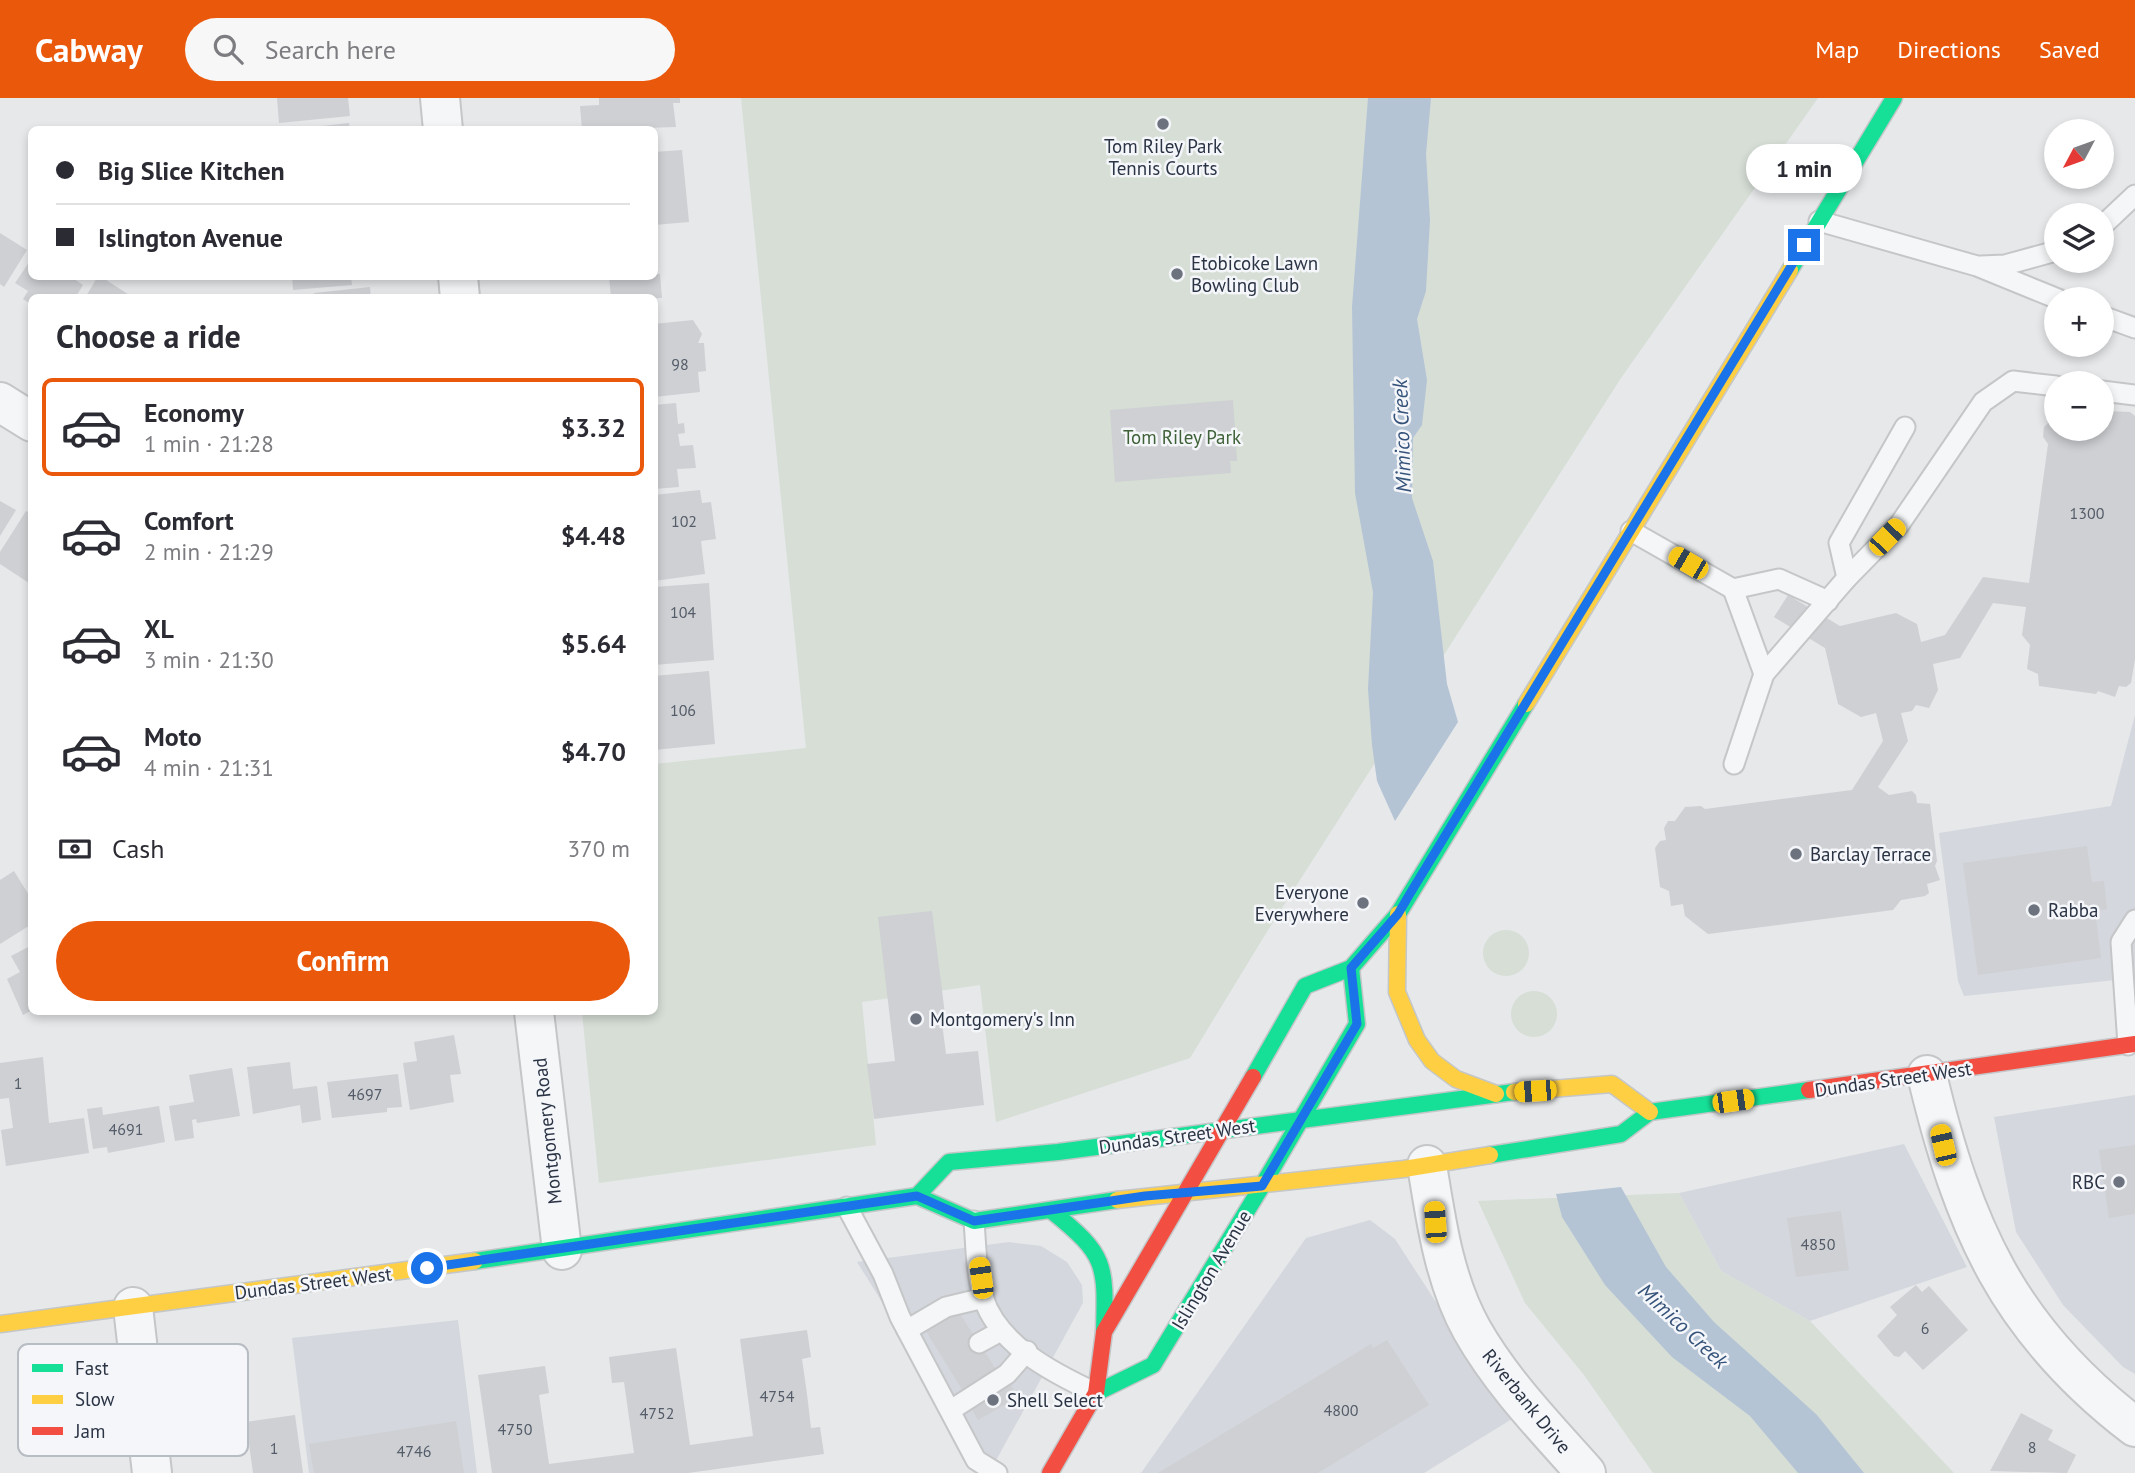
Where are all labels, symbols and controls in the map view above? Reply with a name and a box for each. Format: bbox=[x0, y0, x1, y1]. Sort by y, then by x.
search box bbox=[185, 18, 675, 81]
text: Cabway bbox=[35, 28, 143, 71]
icon: search bbox=[209, 30, 247, 68]
text: Search here bbox=[265, 33, 396, 66]
text: Map bbox=[1815, 34, 1859, 65]
text: Directions bbox=[1897, 34, 2001, 65]
text: Saved bbox=[2039, 34, 2100, 65]
marker: Tom Riley Park Tennis Courts bbox=[1155, 116, 1171, 132]
north arrow bbox=[2044, 119, 2114, 189]
map controls bbox=[2044, 119, 2114, 441]
place label: Tom Riley Park Tennis Courts bbox=[1104, 134, 1222, 180]
callout: 1 min bbox=[1746, 144, 1862, 192]
text: Big Slice Kitchen bbox=[98, 154, 285, 187]
text: 1 min bbox=[1776, 154, 1832, 183]
button: layers bbox=[2044, 203, 2114, 273]
text: Islington Avenue bbox=[98, 221, 283, 254]
route end bbox=[1788, 229, 1820, 261]
place label: Etobicoke Lawn Bowling Club bbox=[1191, 251, 1318, 297]
marker: Etobicoke Lawn Bowling Club bbox=[1169, 266, 1185, 282]
button: + bbox=[2044, 287, 2114, 357]
text: Choose a ride bbox=[56, 315, 241, 357]
house number: 98 bbox=[671, 354, 689, 374]
button: − bbox=[2044, 371, 2114, 441]
water label: Mimico Creek bbox=[1386, 377, 1417, 493]
icon: car bbox=[60, 396, 123, 459]
text: Economy bbox=[144, 396, 244, 429]
text: $3.32 bbox=[561, 411, 626, 444]
park label: Tom Riley Park bbox=[1123, 425, 1241, 449]
text: 1 min · 21:28 bbox=[144, 429, 274, 458]
house number: 1300 bbox=[2070, 503, 2105, 523]
icon: car bbox=[60, 504, 123, 567]
text: Comfort bbox=[144, 504, 234, 537]
house number: 102 bbox=[671, 511, 697, 531]
car bbox=[1865, 515, 1910, 559]
text: $4.48 bbox=[561, 519, 626, 552]
text: 2 min · 21:29 bbox=[144, 537, 274, 566]
car bbox=[1665, 543, 1712, 583]
house number: 104 bbox=[670, 602, 696, 622]
icon: car bbox=[60, 612, 123, 675]
text: XL bbox=[144, 612, 174, 645]
text: $5.64 bbox=[561, 627, 626, 660]
text: 3 min · 21:30 bbox=[144, 645, 274, 674]
house number: 106 bbox=[670, 700, 696, 720]
icon: car bbox=[60, 720, 123, 783]
text: Moto bbox=[144, 720, 202, 753]
text: $4.70 bbox=[561, 735, 626, 768]
text: 4 min · 21:31 bbox=[144, 753, 274, 782]
icon: cash bbox=[56, 830, 94, 868]
text: Cash bbox=[112, 832, 164, 865]
text: 370 m bbox=[568, 834, 630, 863]
place label: Barclay Terrace bbox=[1810, 842, 1931, 866]
marker: Barclay Terrace bbox=[1788, 846, 1804, 862]
place label: Everyone Everywhere bbox=[1255, 880, 1349, 926]
marker: Everyone Everywhere bbox=[1355, 895, 1371, 911]
place label: Rabba bbox=[2048, 898, 2098, 922]
marker: Rabba bbox=[2026, 902, 2042, 918]
button: Confirm bbox=[56, 921, 630, 1001]
place label: Montgomery's Inn bbox=[930, 1007, 1075, 1031]
marker: Montgomery's Inn bbox=[908, 1011, 924, 1027]
street label: Dundas Street West bbox=[1813, 1056, 1973, 1102]
street label: Montgomery Road bbox=[527, 1057, 567, 1205]
house number: 1 bbox=[14, 1073, 22, 1093]
car bbox=[1514, 1079, 1557, 1103]
house number: 4697 bbox=[348, 1084, 382, 1104]
car bbox=[1711, 1088, 1756, 1114]
street label: Dundas Street West bbox=[1097, 1113, 1257, 1159]
house number: 4691 bbox=[109, 1119, 143, 1139]
car bbox=[1929, 1122, 1958, 1168]
place label: RBC bbox=[2072, 1170, 2105, 1194]
marker: RBC bbox=[2111, 1174, 2127, 1190]
car bbox=[1424, 1200, 1447, 1244]
street label: Islington Avenue bbox=[1166, 1206, 1256, 1334]
house number: 4850 bbox=[1801, 1234, 1836, 1254]
route start bbox=[411, 1252, 443, 1284]
car bbox=[968, 1256, 995, 1300]
street label: Dundas Street West bbox=[233, 1261, 393, 1305]
water label: Mimico Creek bbox=[1633, 1277, 1735, 1375]
house number: 6 bbox=[1921, 1318, 1929, 1338]
legend bbox=[18, 1344, 248, 1456]
street label: Riverbank Drive bbox=[1477, 1344, 1577, 1458]
text: Fast bbox=[75, 1356, 109, 1380]
house number: 4754 bbox=[760, 1386, 795, 1406]
text: Slow bbox=[75, 1387, 115, 1411]
place label: Shell Select bbox=[1007, 1388, 1104, 1412]
marker: Shell Select bbox=[985, 1392, 1001, 1408]
house number: 4800 bbox=[1324, 1400, 1359, 1420]
house number: 4752 bbox=[640, 1403, 674, 1423]
text: Jam bbox=[74, 1419, 105, 1443]
house number: 4750 bbox=[498, 1419, 533, 1439]
house number: 8 bbox=[2028, 1437, 2036, 1457]
house number: 1 bbox=[270, 1438, 278, 1458]
house number: 4746 bbox=[397, 1441, 431, 1461]

